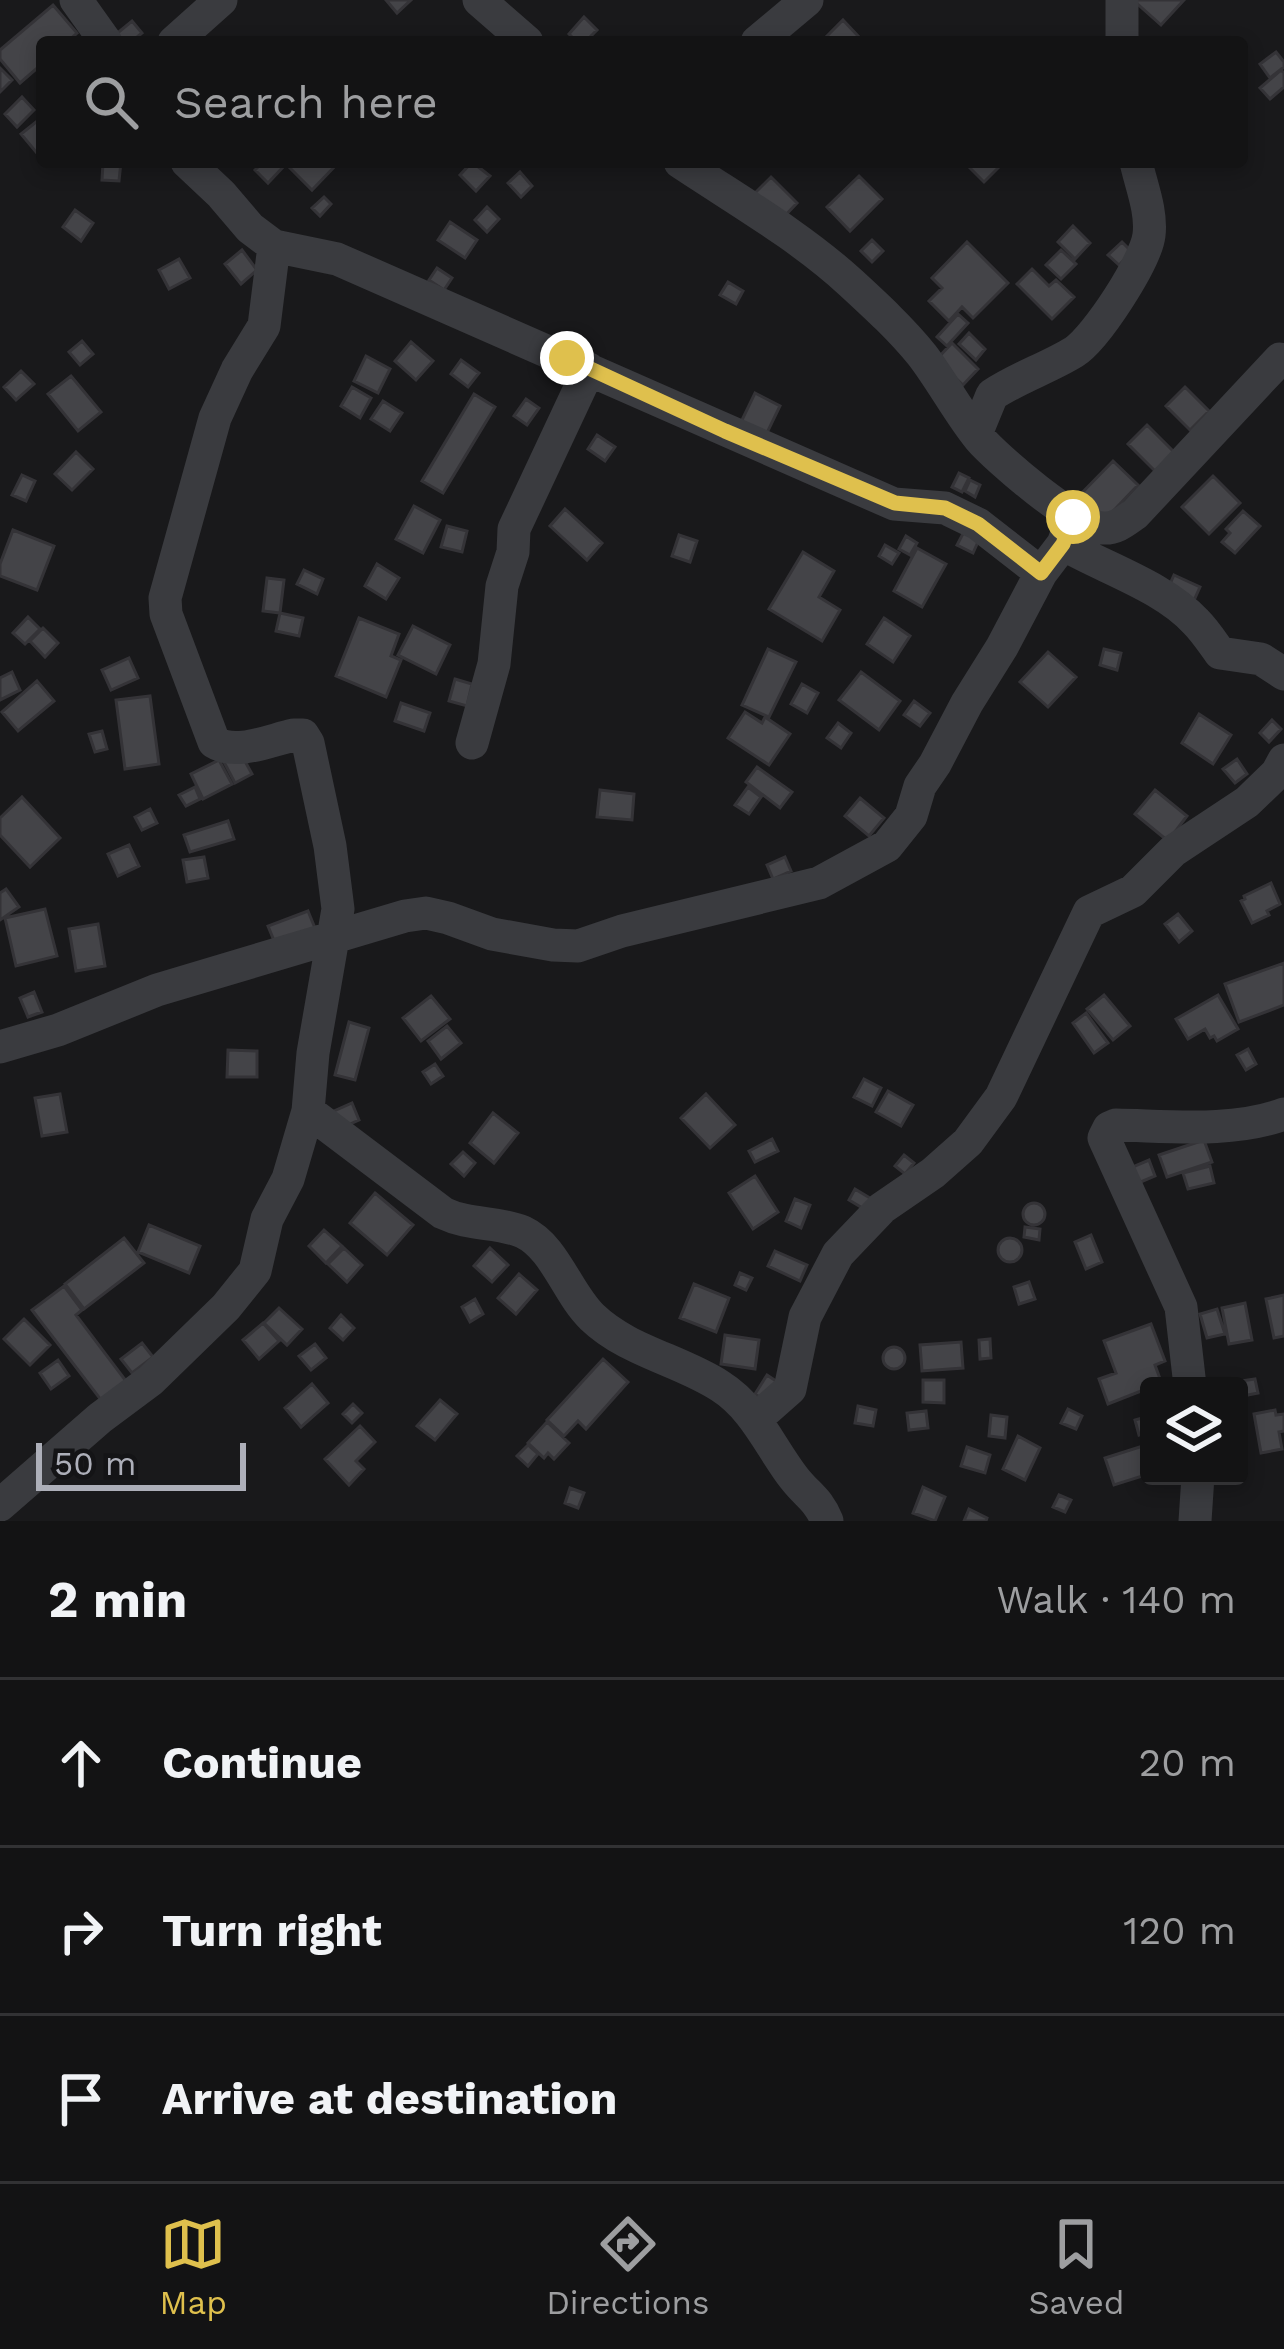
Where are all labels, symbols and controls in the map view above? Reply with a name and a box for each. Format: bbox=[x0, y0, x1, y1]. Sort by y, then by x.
search box bbox=[36, 36, 1248, 168]
icon: search bbox=[78, 69, 144, 135]
text: Search here bbox=[174, 76, 438, 129]
route end bbox=[540, 331, 594, 385]
route start bbox=[1046, 490, 1100, 544]
map controls bbox=[1140, 1377, 1248, 1485]
button: layers bbox=[1140, 1377, 1248, 1485]
scale bar bbox=[36, 1437, 246, 1490]
text: 50 m bbox=[54, 1444, 136, 1483]
text: 2 min bbox=[48, 1570, 187, 1629]
text: Walk · 140 m bbox=[996, 1577, 1236, 1622]
icon: ahead bbox=[48, 1730, 114, 1796]
text: Continue bbox=[162, 1736, 362, 1789]
text: 20 m bbox=[1139, 1740, 1236, 1785]
icon: right bbox=[48, 1898, 114, 1964]
text: Turn right bbox=[162, 1904, 382, 1957]
text: 120 m bbox=[1123, 1908, 1236, 1953]
icon: arrive bbox=[48, 2066, 114, 2132]
text: Arrive at destination bbox=[162, 2072, 617, 2125]
tab: Map bbox=[160, 2211, 227, 2322]
tab: Directions bbox=[546, 2211, 709, 2322]
tab: Saved bbox=[1029, 2211, 1124, 2322]

